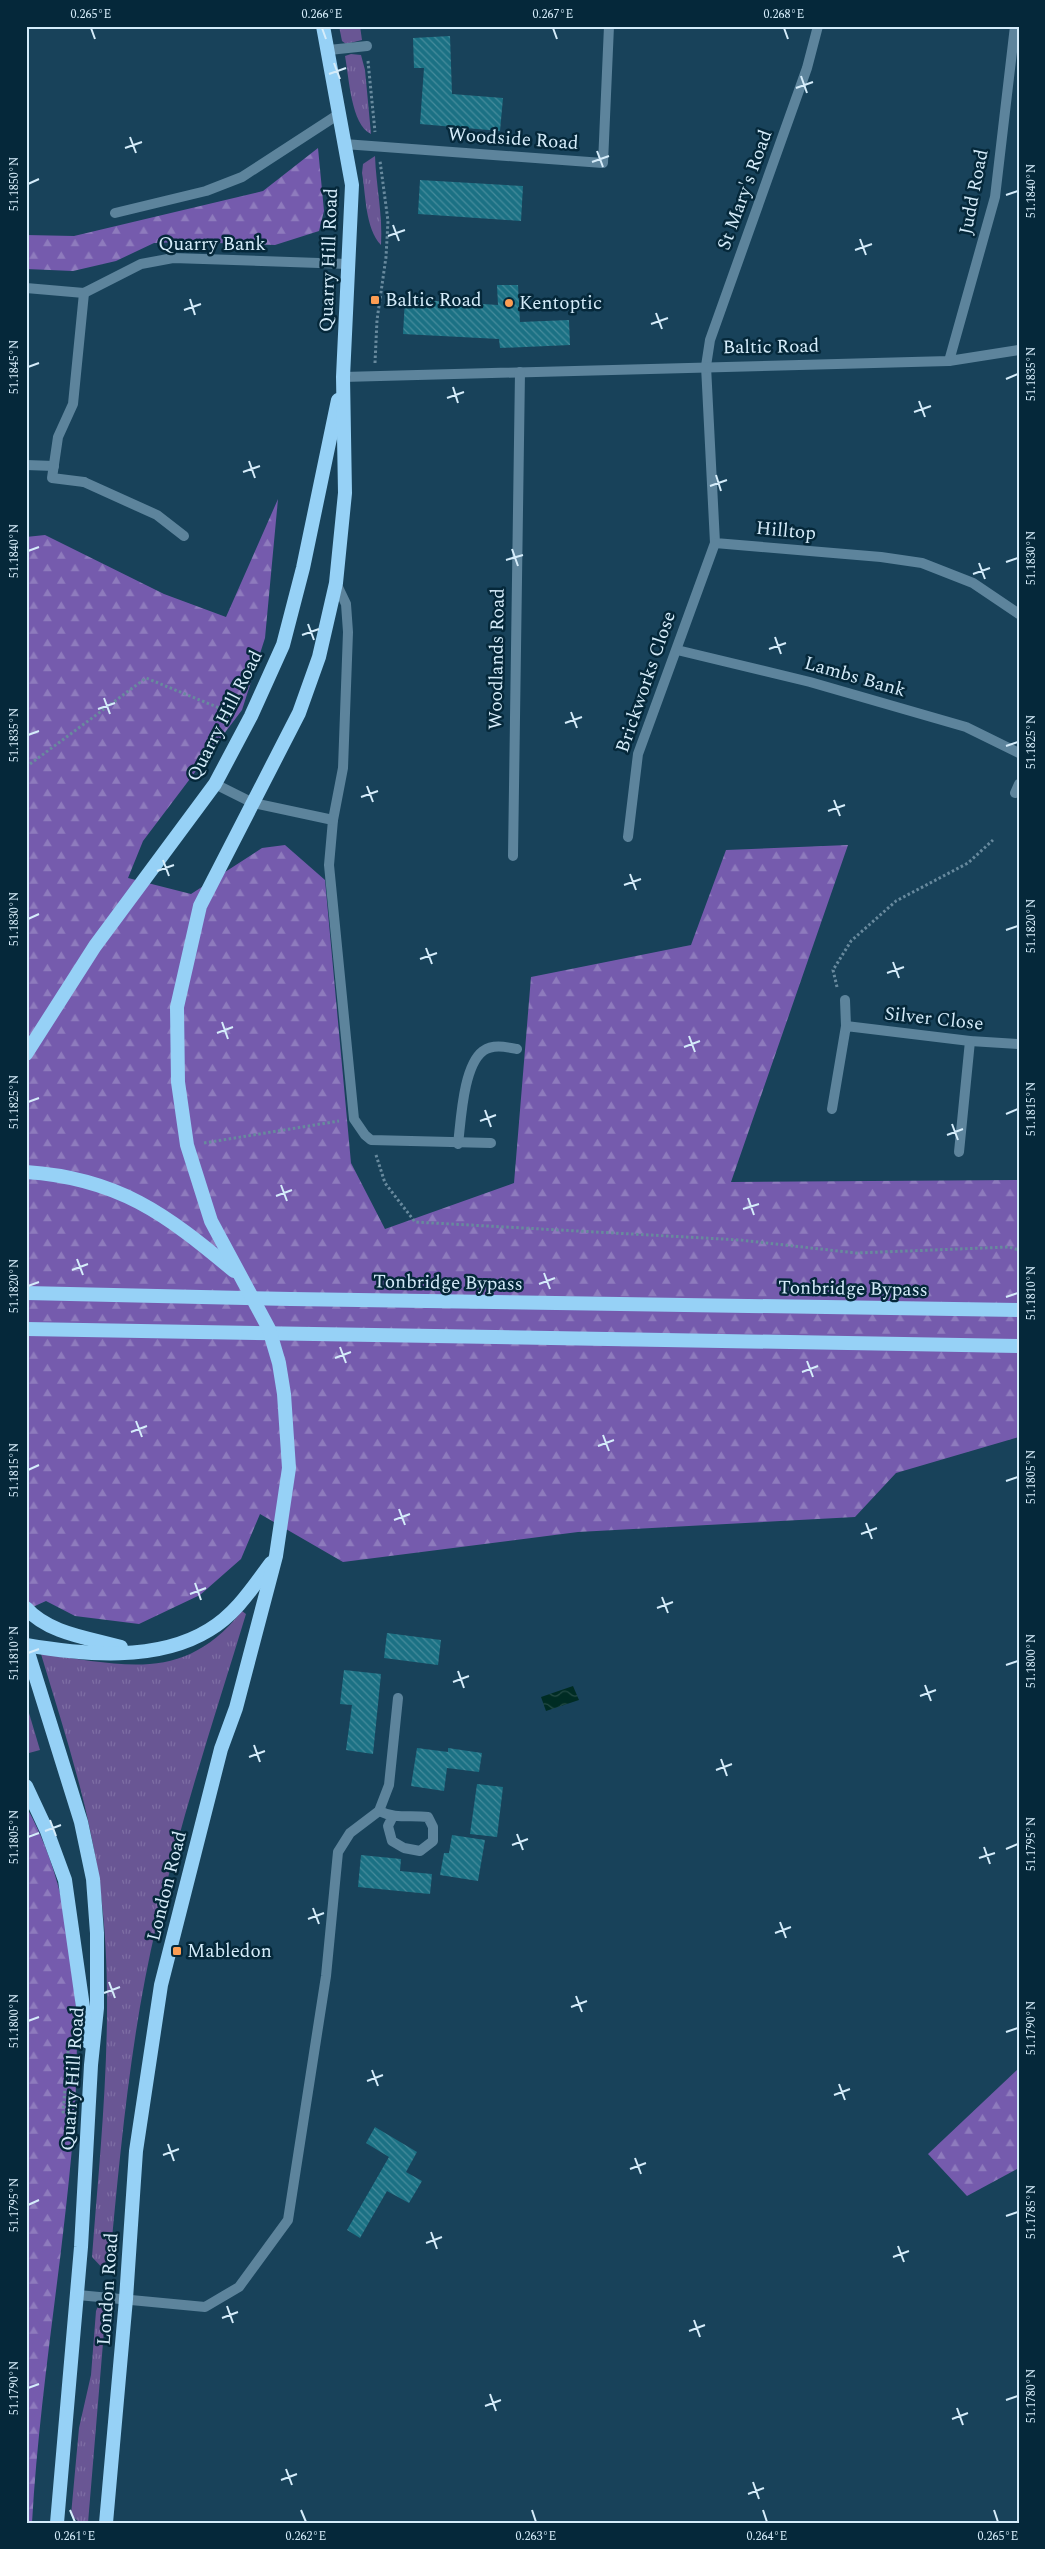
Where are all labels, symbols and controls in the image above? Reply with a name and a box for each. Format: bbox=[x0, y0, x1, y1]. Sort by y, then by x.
text: 0.265°E bbox=[71, 5, 111, 24]
text: 0.266°E bbox=[302, 5, 342, 24]
text: 0.267°E bbox=[533, 5, 573, 24]
text: 0.268°E bbox=[764, 5, 804, 24]
street label: Woodside Road bbox=[447, 120, 579, 158]
street label: St Mary's Road bbox=[710, 126, 780, 254]
street label: Judd Road bbox=[951, 147, 997, 237]
text: 51.1850°N bbox=[5, 157, 24, 211]
text: 51.1840°N bbox=[1022, 164, 1041, 218]
street label: Quarry Hill Road bbox=[312, 187, 346, 333]
street label: Quarry Bank bbox=[158, 230, 266, 259]
place label: Baltic Road bbox=[385, 286, 482, 315]
place label: Kentoptic bbox=[519, 289, 602, 318]
marker: Baltic Road bbox=[369, 294, 381, 306]
marker: Kentoptic bbox=[503, 297, 515, 309]
street label: Baltic Road bbox=[722, 332, 820, 362]
text: 51.1845°N bbox=[5, 340, 24, 394]
text: 51.1835°N bbox=[1022, 347, 1041, 401]
street label: Hilltop bbox=[755, 514, 817, 548]
text: 51.1840°N bbox=[5, 524, 24, 578]
text: 51.1830°N bbox=[1022, 531, 1041, 585]
street label: Woodlands Road bbox=[481, 588, 513, 730]
street label: Brickworks Close bbox=[608, 607, 684, 757]
street label: Quarry Hill Road bbox=[179, 645, 271, 787]
street label: Lambs Bank bbox=[801, 649, 910, 705]
text: 51.1835°N bbox=[5, 708, 24, 762]
text: 51.1825°N bbox=[1022, 715, 1041, 769]
text: 51.1830°N bbox=[5, 892, 24, 946]
text: 51.1820°N bbox=[1022, 899, 1041, 953]
street label: Silver Close bbox=[883, 999, 985, 1039]
text: 51.1825°N bbox=[5, 1075, 24, 1129]
text: 51.1815°N bbox=[1022, 1082, 1041, 1136]
text: 51.1820°N bbox=[5, 1259, 24, 1313]
text: 51.1810°N bbox=[1022, 1266, 1041, 1320]
street label: Tonbridge Bypass bbox=[373, 1267, 523, 1299]
street label: Tonbridge Bypass bbox=[778, 1273, 928, 1305]
text: 51.1815°N bbox=[5, 1443, 24, 1497]
text: 51.1805°N bbox=[1022, 1450, 1041, 1504]
text: 51.1810°N bbox=[5, 1626, 24, 1680]
text: 51.1800°N bbox=[1022, 1634, 1041, 1688]
text: 51.1805°N bbox=[5, 1810, 24, 1864]
text: 51.1795°N bbox=[1022, 1817, 1041, 1871]
street label: London Road bbox=[139, 1828, 195, 1944]
place label: Mabledon bbox=[187, 1937, 272, 1966]
marker: Mabledon bbox=[171, 1945, 183, 1957]
text: 51.1800°N bbox=[5, 1994, 24, 2048]
text: 51.1790°N bbox=[1022, 2001, 1041, 2055]
street label: Quarry Hill Road bbox=[54, 2006, 92, 2152]
text: 51.1795°N bbox=[5, 2178, 24, 2232]
text: 51.1785°N bbox=[1022, 2185, 1041, 2239]
street label: London Road bbox=[90, 2232, 126, 2346]
text: 51.1790°N bbox=[5, 2361, 24, 2415]
text: 51.1780°N bbox=[1022, 2369, 1041, 2423]
text: 0.261°E bbox=[55, 2527, 95, 2546]
text: 0.262°E bbox=[286, 2527, 326, 2546]
text: 0.263°E bbox=[516, 2527, 556, 2546]
text: 0.264°E bbox=[747, 2527, 787, 2546]
text: 0.265°E bbox=[978, 2527, 1018, 2546]

